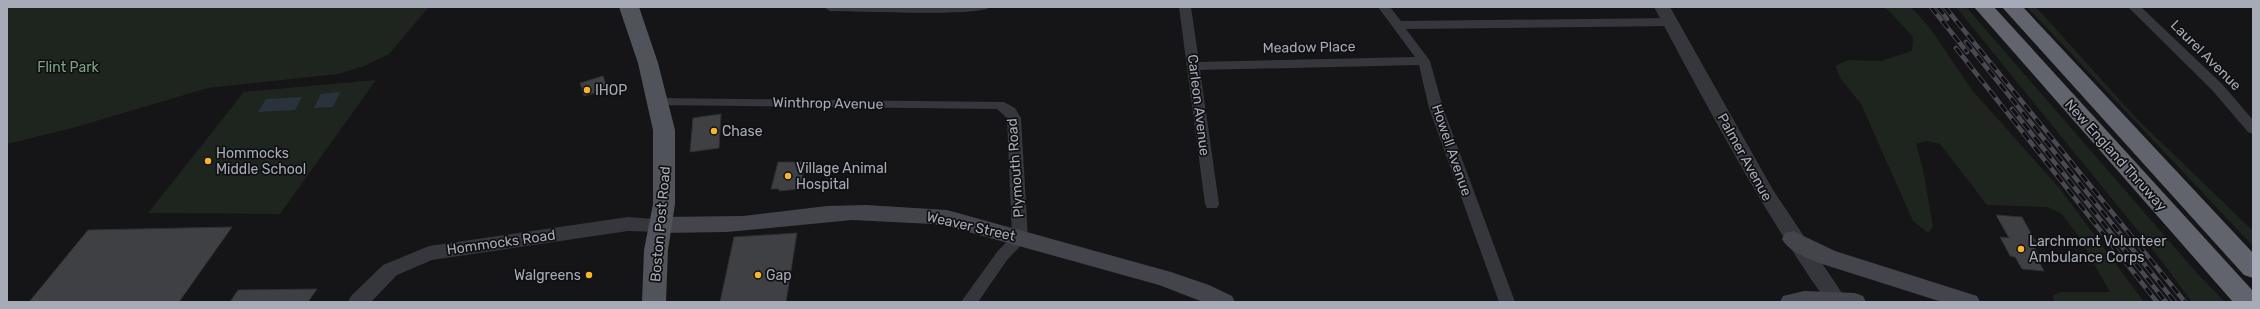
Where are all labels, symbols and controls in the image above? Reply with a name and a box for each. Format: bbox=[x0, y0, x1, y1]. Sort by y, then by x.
street label: Laurel Avenue bbox=[2167, 17, 2244, 94]
street label: Meadow Place bbox=[1262, 38, 1356, 57]
street label: Carleon Avenue bbox=[1184, 53, 1213, 157]
park label: Flint Park bbox=[37, 59, 99, 76]
place label: IHOP bbox=[595, 82, 627, 99]
marker: IHOP bbox=[582, 85, 592, 95]
street label: Winthrop Avenue bbox=[773, 94, 884, 113]
street label: New England Thruway bbox=[2061, 96, 2170, 215]
street label: Howell Avenue bbox=[1428, 102, 1475, 198]
street label: Palmer Avenue bbox=[1714, 111, 1776, 204]
street label: Plymouth Road bbox=[1004, 118, 1027, 218]
place label: Chase bbox=[722, 123, 763, 140]
marker: Chase bbox=[709, 126, 719, 136]
place label: Hommocks Middle School bbox=[216, 145, 306, 178]
marker: Hommocks Middle School bbox=[203, 156, 213, 166]
place label: Village Animal Hospital bbox=[796, 160, 887, 193]
street label: Boston Post Road bbox=[647, 165, 674, 283]
marker: Village Animal Hospital bbox=[783, 171, 793, 181]
street label: Weaver Street bbox=[925, 208, 1017, 245]
street label: Hommocks Road bbox=[446, 226, 556, 259]
place label: Larchmont Volunteer Ambulance Corps bbox=[2029, 233, 2167, 266]
marker: Larchmont Volunteer Ambulance Corps bbox=[2016, 244, 2026, 254]
place label: Walgreens bbox=[514, 267, 581, 284]
place label: Gap bbox=[766, 267, 792, 284]
marker: Walgreens bbox=[584, 270, 594, 280]
marker: Gap bbox=[753, 270, 763, 280]

